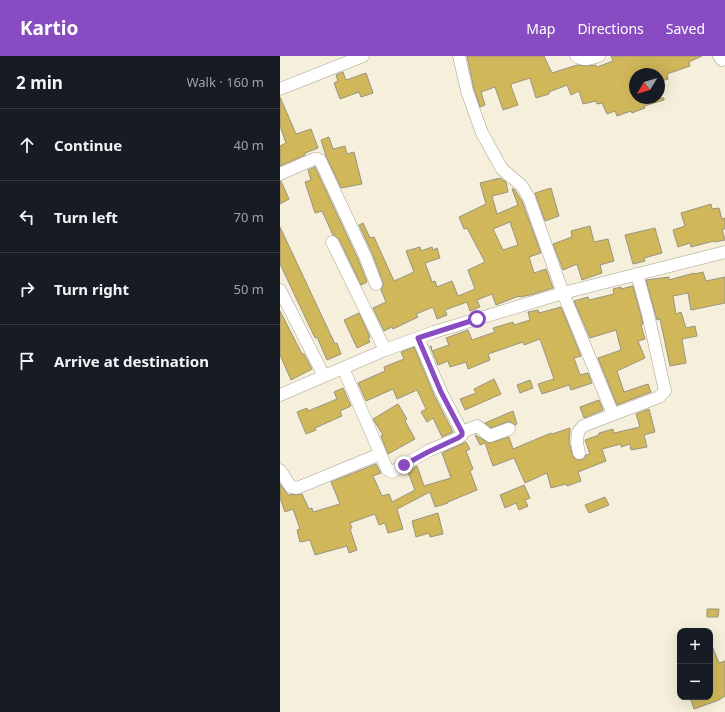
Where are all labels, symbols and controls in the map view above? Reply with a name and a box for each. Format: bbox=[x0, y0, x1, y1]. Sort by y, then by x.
text: Kartio bbox=[20, 15, 78, 41]
text: Map bbox=[526, 19, 555, 38]
text: Directions bbox=[577, 19, 644, 38]
text: Saved bbox=[666, 19, 705, 38]
north arrow bbox=[629, 68, 665, 104]
text: 2 min bbox=[16, 71, 63, 94]
text: Walk · 160 m bbox=[186, 73, 264, 91]
icon: ahead bbox=[16, 134, 38, 156]
text: Continue bbox=[54, 135, 122, 155]
text: 40 m bbox=[234, 136, 264, 154]
icon: left bbox=[16, 206, 38, 228]
text: Turn left bbox=[54, 207, 118, 227]
text: 70 m bbox=[234, 208, 264, 226]
icon: right bbox=[16, 278, 38, 300]
text: Turn right bbox=[54, 279, 129, 299]
text: 50 m bbox=[234, 280, 264, 298]
route start bbox=[468, 310, 486, 328]
icon: arrive bbox=[16, 350, 38, 372]
text: Arrive at destination bbox=[54, 351, 209, 371]
route end bbox=[395, 456, 413, 474]
map controls bbox=[677, 628, 713, 700]
button: + bbox=[677, 628, 713, 664]
button: − bbox=[677, 664, 713, 700]

